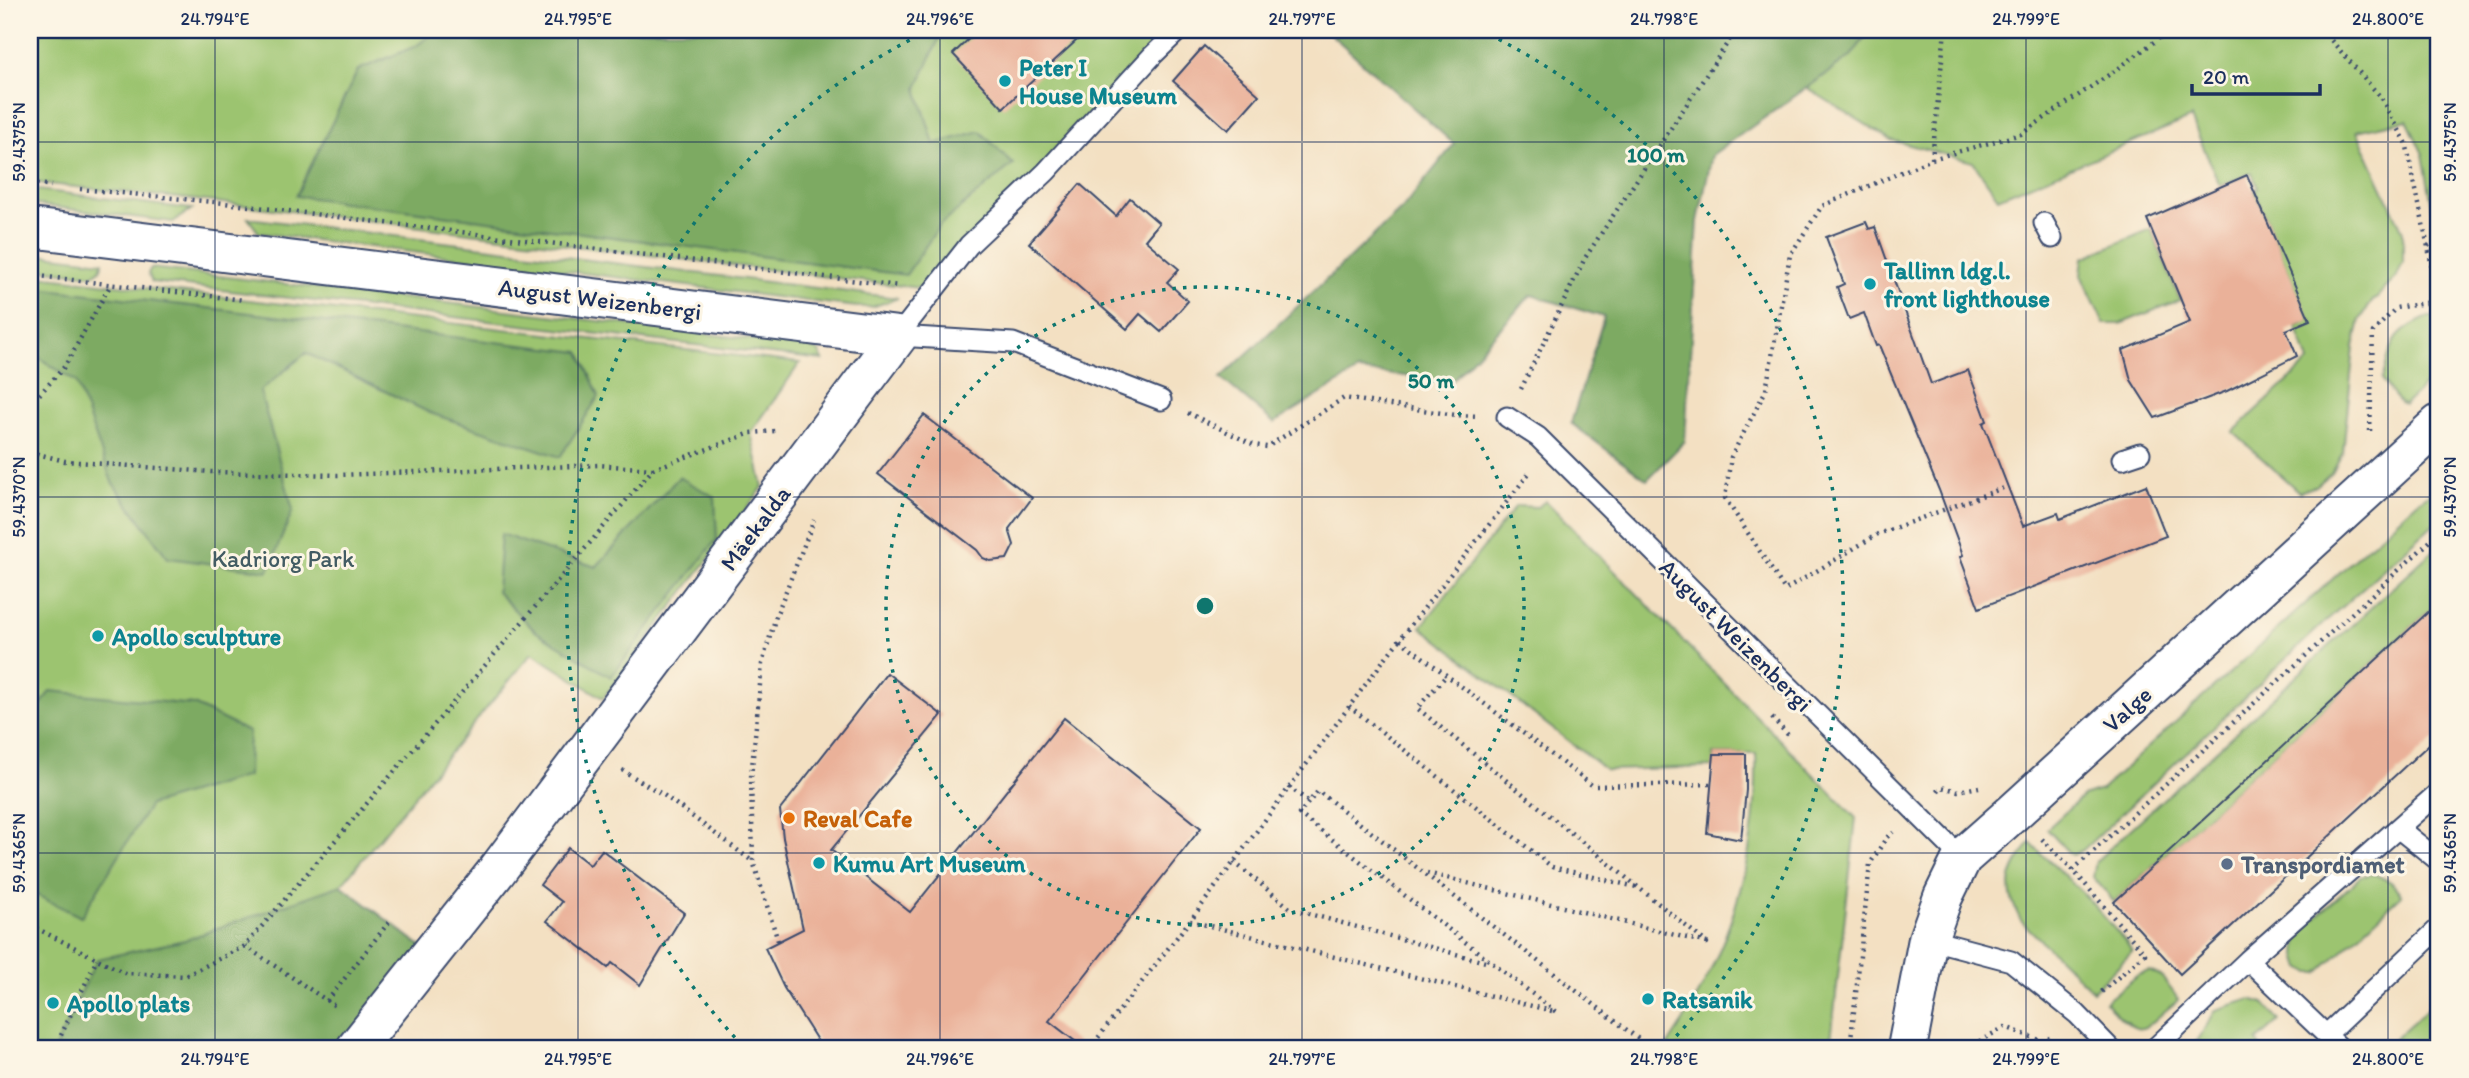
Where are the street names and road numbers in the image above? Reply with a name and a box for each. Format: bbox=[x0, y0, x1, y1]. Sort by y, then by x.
street label: August Weizenbergi bbox=[497, 272, 703, 326]
street label: Mäekalda bbox=[714, 479, 797, 576]
street label: August Weizenbergi bbox=[1653, 552, 1819, 718]
street label: Valge bbox=[2096, 679, 2158, 739]

